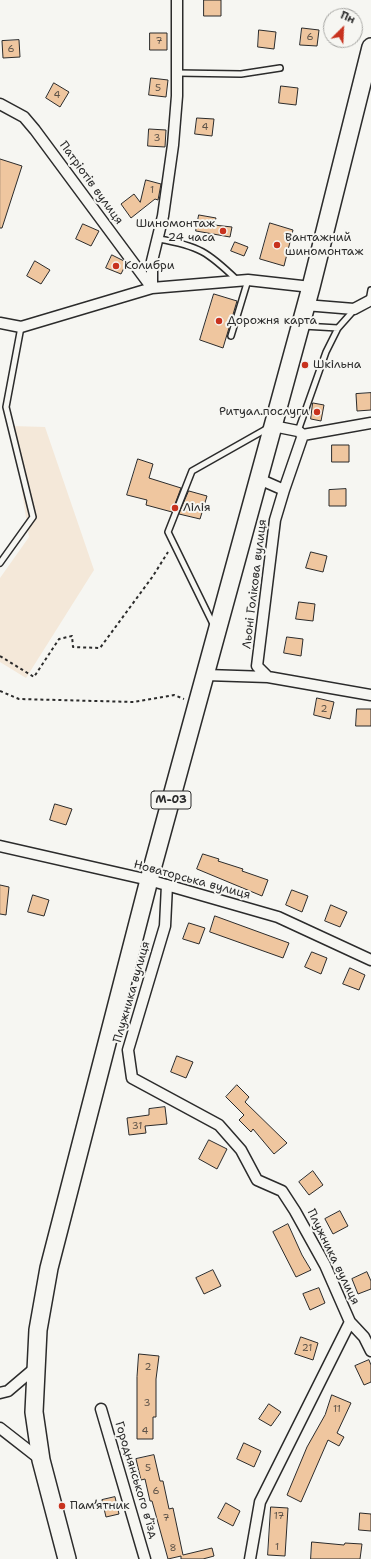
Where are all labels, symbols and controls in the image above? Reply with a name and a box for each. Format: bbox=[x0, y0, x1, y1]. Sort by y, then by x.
north arrow bbox=[323, 8, 363, 48]
text: Пн bbox=[338, 8, 357, 27]
house number: 6 bbox=[307, 31, 313, 43]
house number: 7 bbox=[156, 35, 162, 47]
house number: 6 bbox=[8, 43, 14, 55]
house number: 5 bbox=[155, 82, 161, 94]
house number: 4 bbox=[54, 89, 60, 101]
house number: 4 bbox=[202, 121, 208, 133]
house number: 3 bbox=[154, 132, 160, 144]
street label: Патріотів вулиця bbox=[56, 139, 126, 227]
house number: 1 bbox=[150, 184, 154, 196]
place label: Шиномонтаж 24 часа bbox=[136, 217, 215, 245]
marker: Шиномонтаж 24 часа bbox=[218, 226, 228, 236]
place label: Вантажний шиномонтаж bbox=[285, 231, 363, 259]
marker: Вантажний шиномонтаж bbox=[272, 240, 282, 250]
place label: Колибри bbox=[124, 259, 175, 273]
marker: Колибри bbox=[111, 261, 121, 271]
place label: Дорожня карта bbox=[227, 314, 317, 328]
marker: Дорожня карта bbox=[214, 316, 224, 326]
place label: Шкільна bbox=[313, 358, 361, 372]
marker: Шкільна bbox=[300, 360, 310, 370]
place label: Ритуал.послуги bbox=[219, 405, 309, 419]
marker: Ритуал.послуги bbox=[312, 407, 322, 417]
place label: Лілія bbox=[183, 501, 211, 515]
marker: Лілія bbox=[170, 503, 180, 513]
street label: Льоні Голікова вулиця bbox=[240, 518, 270, 650]
house number: 2 bbox=[321, 703, 327, 715]
road number: М-03 bbox=[151, 791, 191, 809]
street label: Новаторська вулиця bbox=[132, 857, 252, 903]
street label: Плужника вулиця bbox=[111, 940, 153, 1044]
house number: 31 bbox=[132, 1120, 142, 1132]
street label: Плужника вулиця bbox=[304, 1207, 362, 1307]
house number: 21 bbox=[302, 1342, 312, 1354]
house number: 2 bbox=[145, 1361, 151, 1373]
house number: 3 bbox=[144, 1397, 150, 1409]
house number: 11 bbox=[333, 1403, 341, 1415]
street label: Городнянського в’їзд bbox=[111, 1420, 161, 1540]
house number: 4 bbox=[142, 1425, 148, 1437]
house number: 5 bbox=[145, 1462, 151, 1474]
house number: 6 bbox=[153, 1485, 159, 1497]
place label: Пам’ятник bbox=[70, 1499, 130, 1513]
marker: Пам’ятник bbox=[57, 1501, 67, 1511]
house number: 17 bbox=[274, 1510, 284, 1522]
house number: 7 bbox=[163, 1512, 169, 1524]
house number: 1 bbox=[275, 1541, 279, 1553]
house number: 8 bbox=[170, 1542, 176, 1554]

